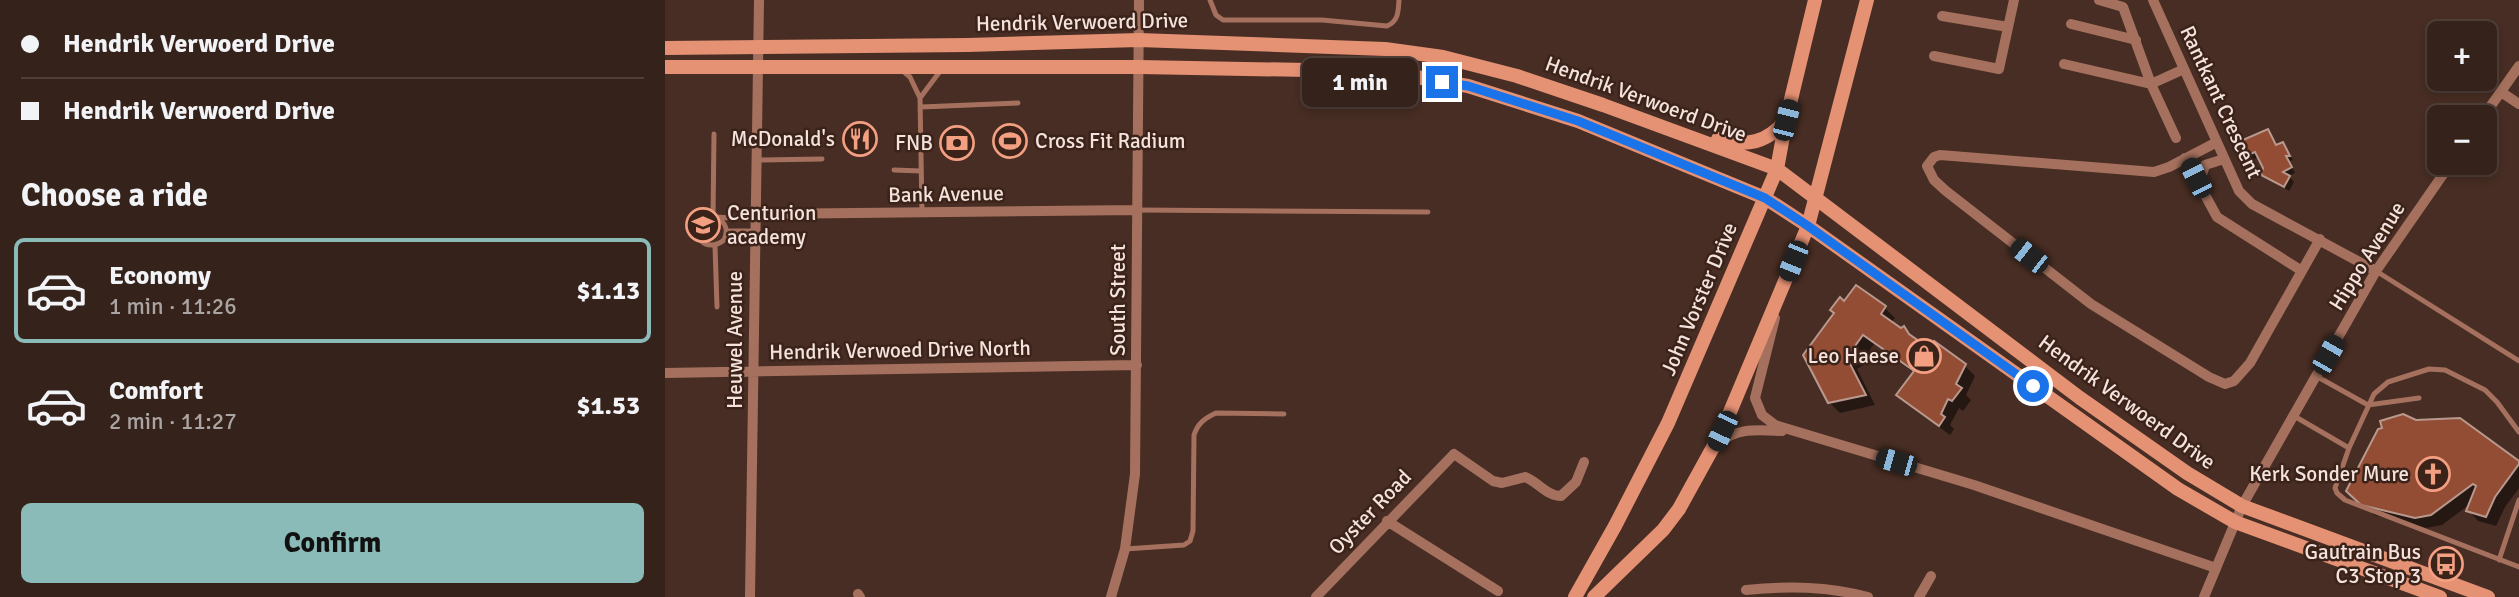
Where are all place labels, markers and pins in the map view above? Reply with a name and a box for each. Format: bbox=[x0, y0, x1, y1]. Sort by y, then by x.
restaurant icon: McDonald's bbox=[841, 120, 879, 158]
sports icon: Cross Fit Radium bbox=[991, 122, 1029, 160]
bank icon: FNB bbox=[938, 124, 976, 162]
place label: McDonald's bbox=[731, 126, 835, 152]
place label: Cross Fit Radium bbox=[1035, 128, 1185, 154]
place label: FNB bbox=[895, 130, 933, 156]
place label: Centurion academy bbox=[727, 200, 816, 250]
school or university icon: Centurion academy bbox=[684, 206, 722, 244]
shop icon: Leo Haese bbox=[1905, 337, 1943, 375]
place label: Leo Haese bbox=[1808, 343, 1899, 369]
church icon: Kerk Sonder Mure bbox=[2414, 455, 2452, 493]
place label: Kerk Sonder Mure bbox=[2249, 461, 2409, 487]
place label: Gautrain Bus C3 Stop 3 bbox=[2305, 539, 2421, 589]
bus stop icon: Gautrain Bus C3 Stop 3 bbox=[2427, 545, 2465, 583]

